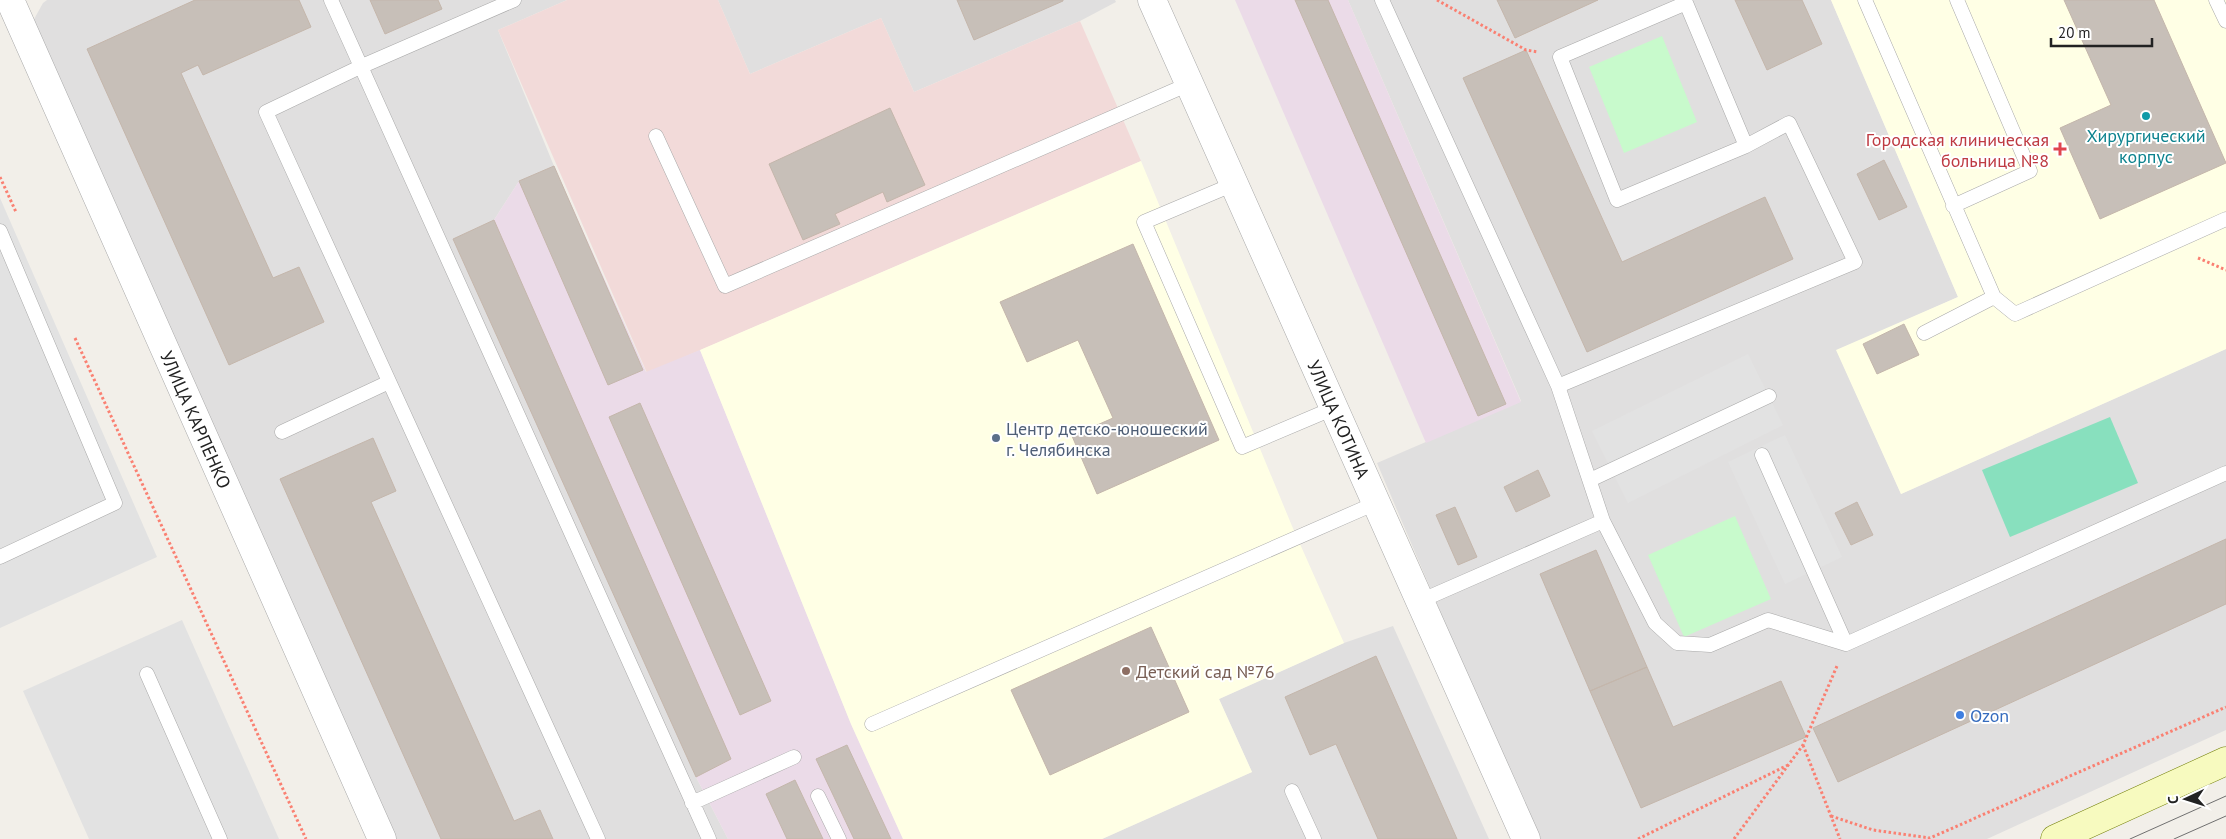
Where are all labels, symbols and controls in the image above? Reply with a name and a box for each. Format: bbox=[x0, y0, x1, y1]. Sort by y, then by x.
scale bar bbox=[2051, 15, 2152, 47]
text: 20 m bbox=[2058, 23, 2091, 42]
marker: Хирургический корпус bbox=[2140, 110, 2152, 122]
place label: Хирургический корпус bbox=[2086, 124, 2206, 168]
place label: Городская клиническая больница №8 bbox=[1866, 128, 2049, 172]
marker: Городская клиническая больница №8 bbox=[2053, 142, 2067, 156]
street label: УЛИЦА КАРПЕНКО bbox=[156, 347, 237, 492]
street label: УЛИЦА КОТИНА bbox=[1303, 357, 1375, 482]
place label: Центр детско-юношеский г. Челябинска bbox=[1006, 417, 1208, 461]
marker: Центр детско-юношеский г. Челябинска bbox=[990, 432, 1002, 444]
place label: Детский сад №76 bbox=[1136, 660, 1274, 683]
marker: Детский сад №76 bbox=[1120, 665, 1132, 677]
place label: Ozon bbox=[1970, 704, 2009, 727]
marker: Ozon bbox=[1954, 709, 1966, 721]
north arrow bbox=[2161, 774, 2211, 824]
text: С bbox=[2164, 795, 2182, 804]

